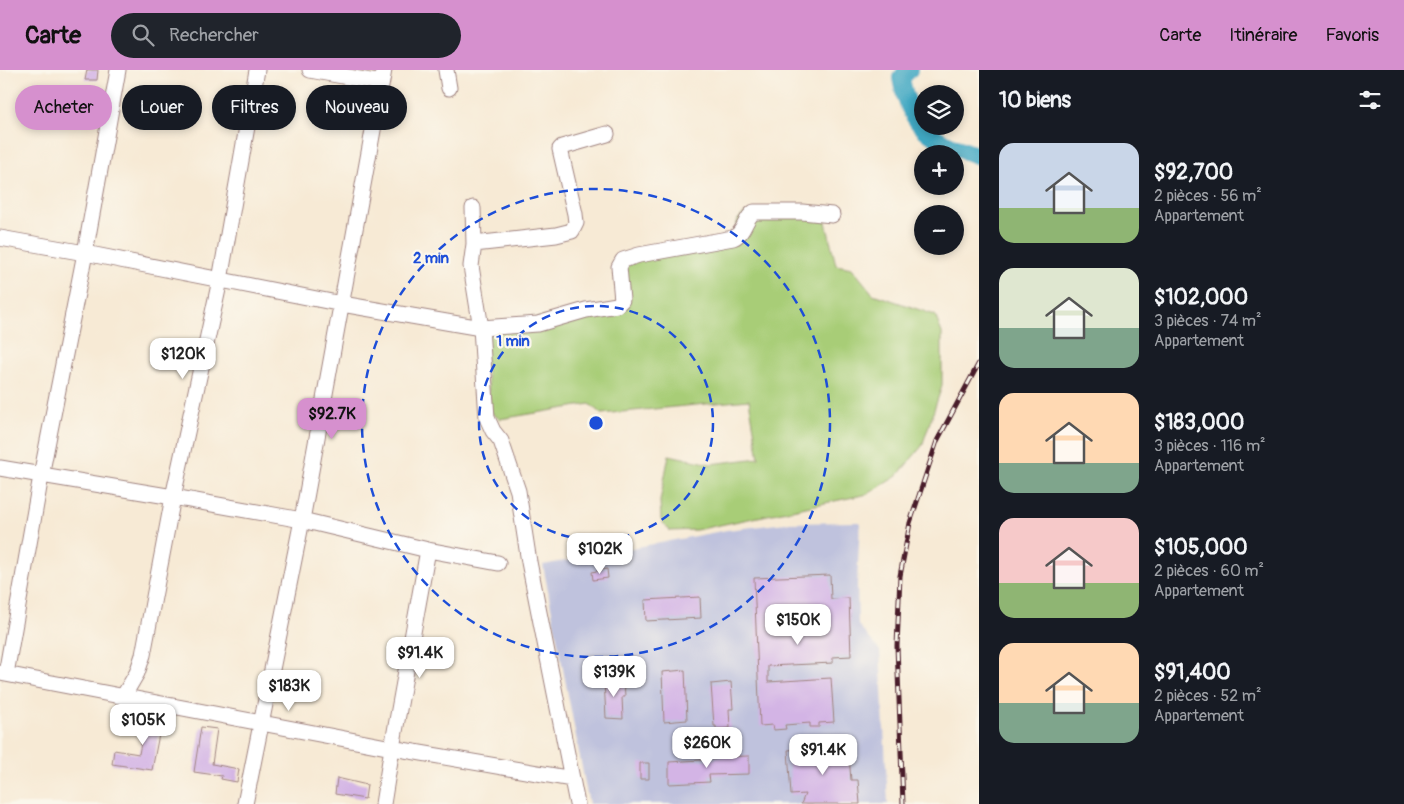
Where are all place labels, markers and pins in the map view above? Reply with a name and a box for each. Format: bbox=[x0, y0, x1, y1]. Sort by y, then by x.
pin: $120K bbox=[148, 338, 218, 380]
pin: $92.7K bbox=[291, 398, 373, 440]
centre of rings bbox=[587, 414, 605, 432]
pin: $102K bbox=[565, 532, 635, 575]
pin: $150K bbox=[763, 604, 833, 646]
pin: $91.4K bbox=[379, 636, 461, 679]
pin: $139K bbox=[579, 656, 649, 698]
pin: $183K bbox=[254, 670, 324, 712]
pin: $105K bbox=[108, 704, 178, 746]
pin: $260K bbox=[672, 726, 742, 769]
pin: $91.4K bbox=[782, 734, 864, 776]

